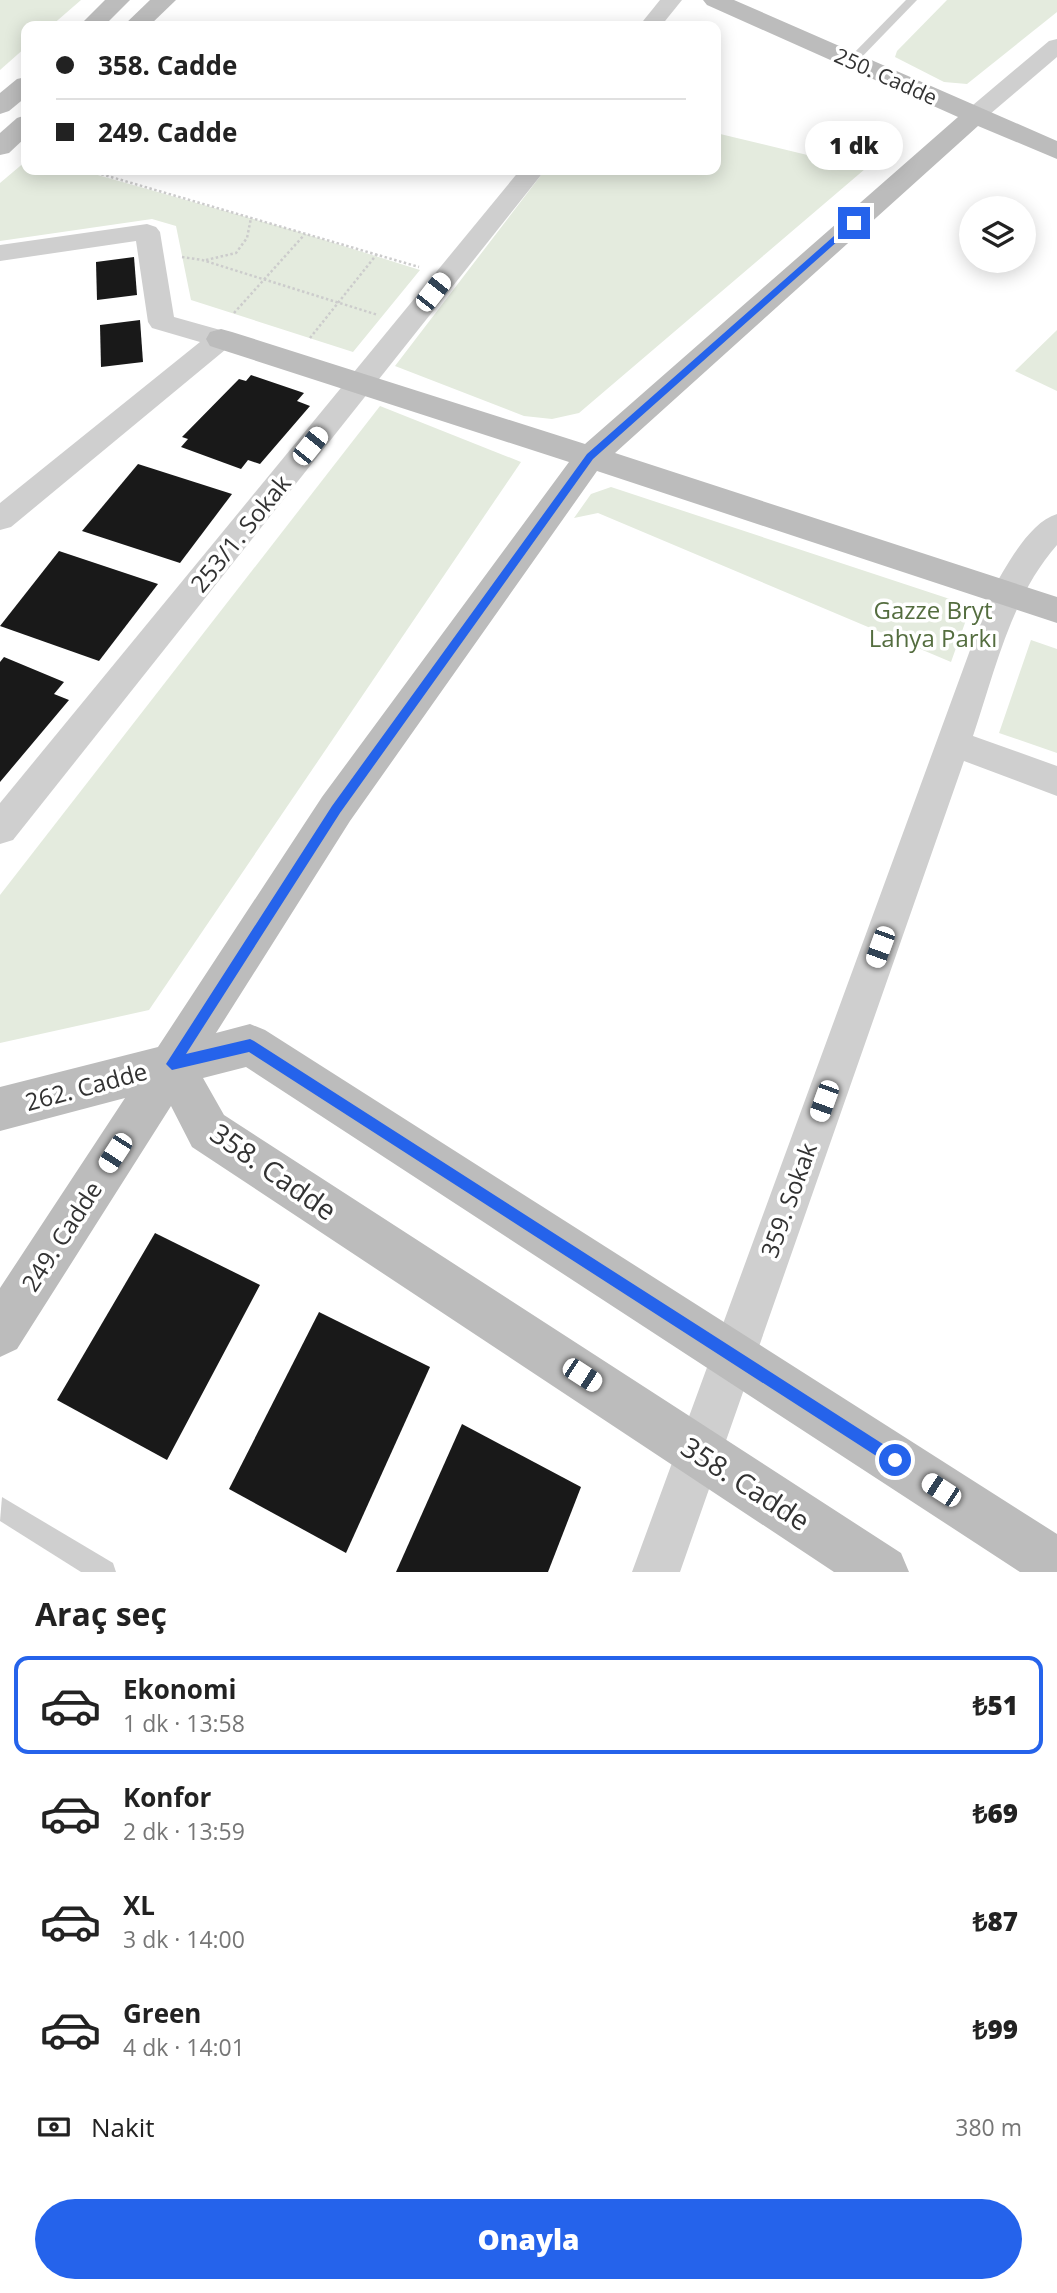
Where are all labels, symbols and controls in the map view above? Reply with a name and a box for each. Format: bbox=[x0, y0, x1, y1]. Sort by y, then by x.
street label: 250. Cadde bbox=[830, 41, 942, 111]
text: 358. Cadde bbox=[98, 47, 237, 83]
text: 249. Cadde bbox=[98, 114, 237, 150]
callout: 1 dk bbox=[805, 122, 903, 170]
text: 1 dk bbox=[829, 129, 879, 161]
map controls bbox=[959, 196, 1036, 273]
button: layers bbox=[959, 196, 1036, 273]
route end bbox=[838, 207, 870, 239]
car bbox=[412, 269, 455, 315]
car bbox=[289, 423, 332, 469]
street label: 253/1. Sokak bbox=[182, 467, 298, 599]
park label: Gazze Bryt Lahya Parkı bbox=[869, 593, 997, 654]
car bbox=[863, 924, 898, 970]
street label: 262. Cadde bbox=[21, 1054, 151, 1118]
car bbox=[807, 1078, 842, 1124]
street label: 358. Cadde bbox=[203, 1114, 345, 1228]
car bbox=[95, 1130, 136, 1176]
street label: 359. Sokak bbox=[752, 1138, 824, 1262]
street label: 249. Cadde bbox=[13, 1175, 109, 1297]
car bbox=[559, 1355, 606, 1395]
street label: 358. Cadde bbox=[674, 1427, 818, 1539]
route start bbox=[879, 1444, 911, 1476]
car bbox=[918, 1470, 965, 1510]
text: Araç seç bbox=[35, 1592, 167, 1635]
text: Ekonomi bbox=[123, 1671, 236, 1707]
icon: car bbox=[39, 1674, 102, 1737]
text: ₺51 bbox=[973, 1687, 1018, 1723]
text: 1 dk · 13:58 bbox=[123, 1707, 245, 1739]
text: Konfor bbox=[123, 1779, 211, 1815]
icon: car bbox=[39, 1782, 102, 1845]
text: ₺69 bbox=[973, 1795, 1018, 1831]
text: 2 dk · 13:59 bbox=[123, 1815, 245, 1847]
text: XL bbox=[123, 1887, 155, 1923]
icon: car bbox=[39, 1890, 102, 1953]
text: ₺87 bbox=[973, 1903, 1018, 1939]
text: 3 dk · 14:00 bbox=[123, 1923, 245, 1955]
text: Green bbox=[123, 1995, 201, 2031]
icon: car bbox=[39, 1998, 102, 2061]
text: ₺99 bbox=[973, 2011, 1018, 2047]
text: 4 dk · 14:01 bbox=[123, 2031, 245, 2063]
icon: cash bbox=[35, 2108, 73, 2146]
text: Nakit bbox=[91, 2109, 155, 2145]
text: 380 m bbox=[955, 2111, 1022, 2143]
button: Onayla bbox=[35, 2199, 1022, 2279]

